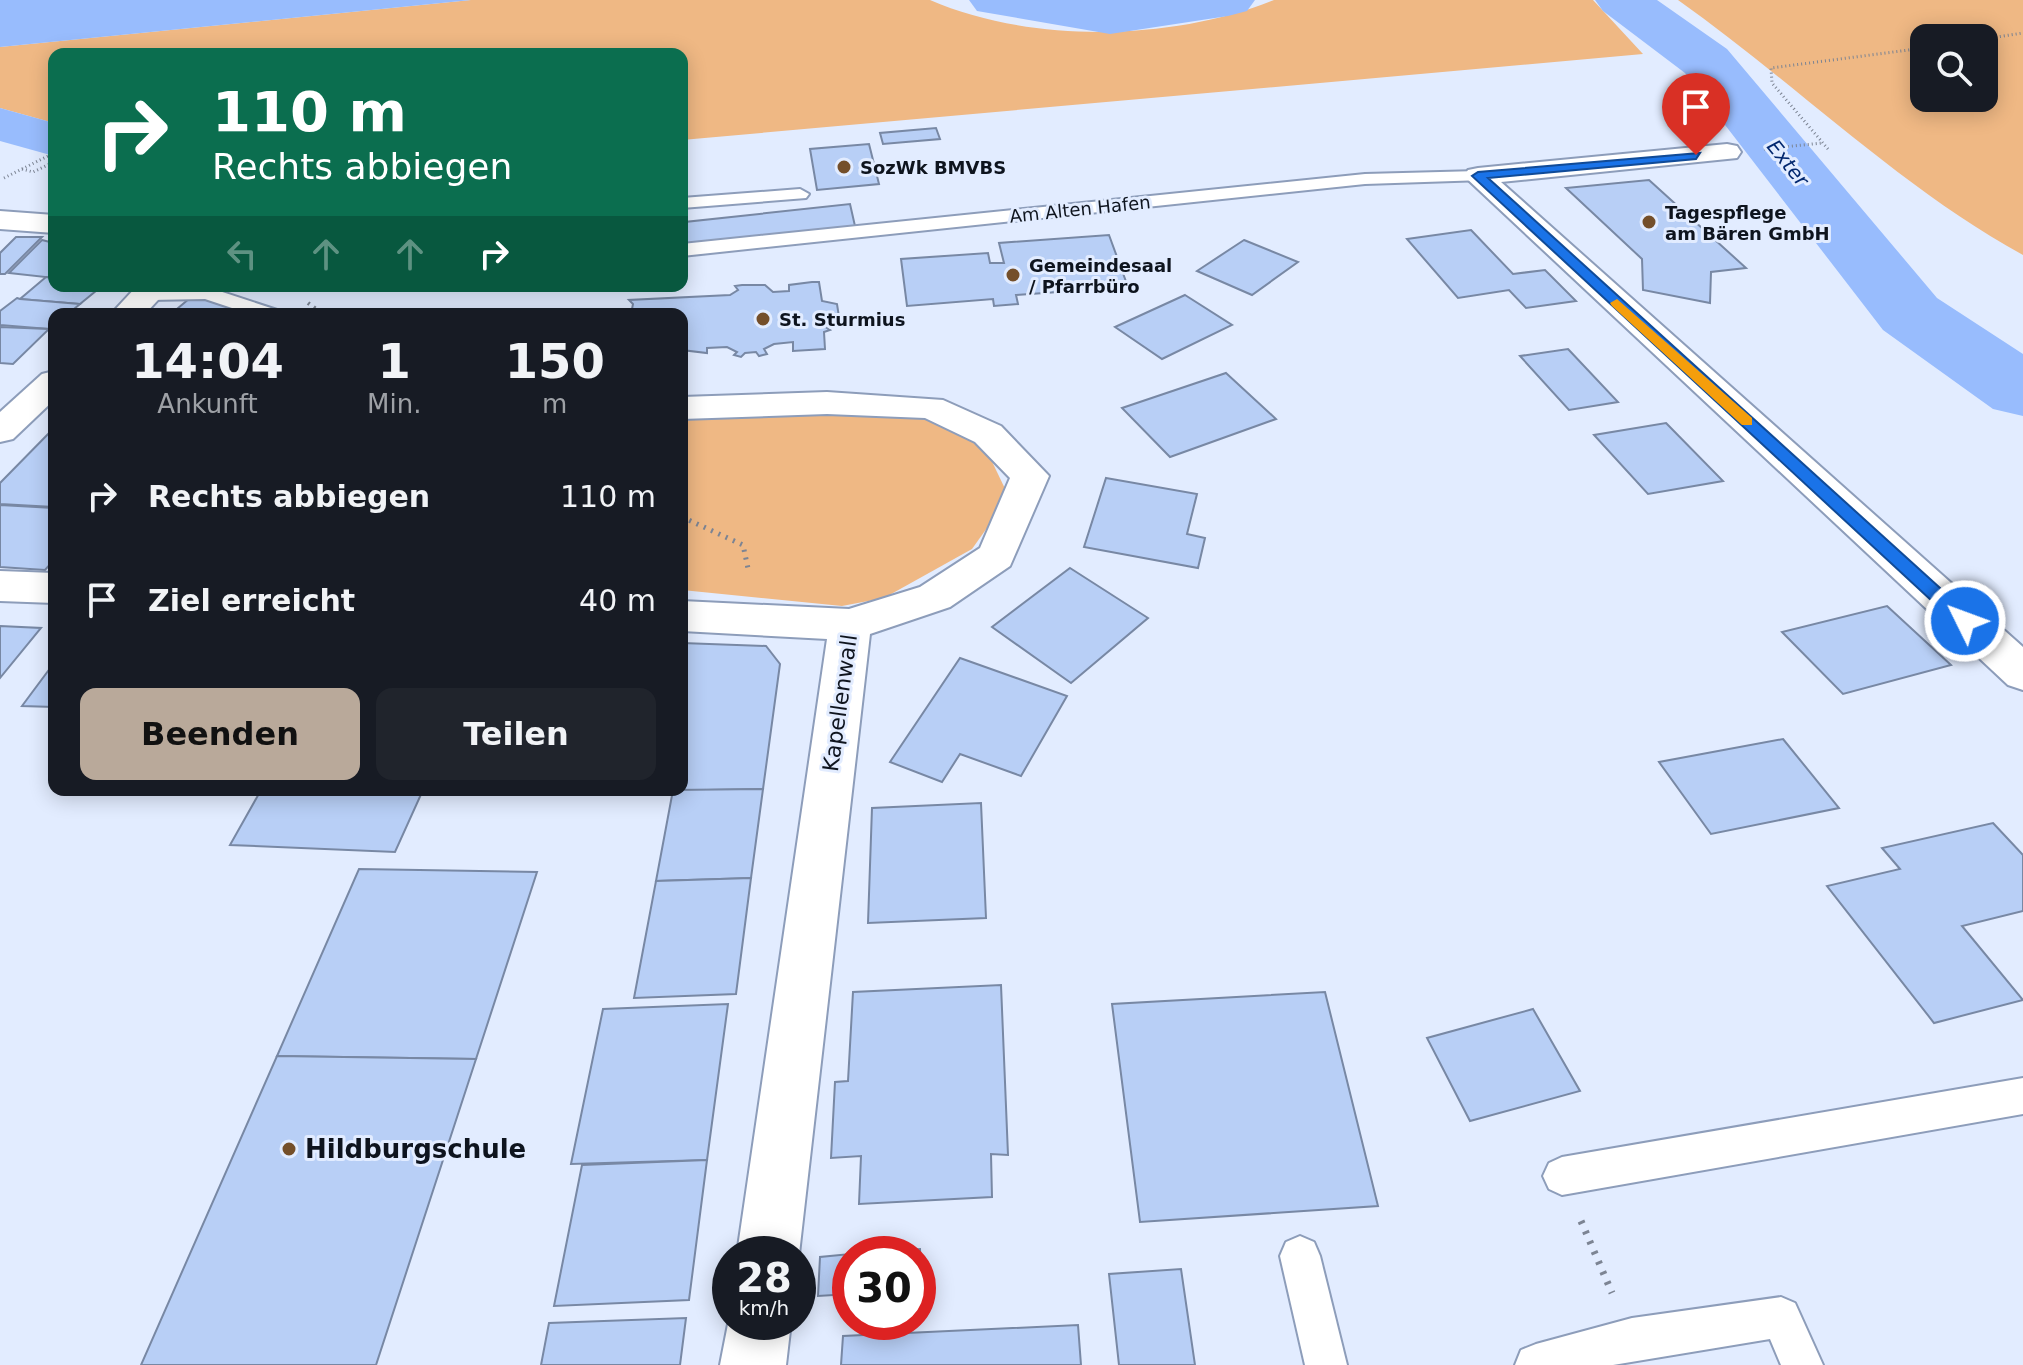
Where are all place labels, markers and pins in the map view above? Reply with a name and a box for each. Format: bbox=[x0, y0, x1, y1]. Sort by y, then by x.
pin bbox=[1662, 73, 1730, 155]
place label: SozWk BMVBS bbox=[860, 157, 1006, 178]
marker: SozWk BMVBS bbox=[835, 158, 853, 176]
place label: Tagespflege am Bären GmbH bbox=[1665, 202, 1830, 244]
marker: Tagespflege am Bären GmbH bbox=[1640, 213, 1658, 231]
place label: Gemeindesaal / Pfarrbüro bbox=[1029, 255, 1172, 297]
marker: Gemeindesaal / Pfarrbüro bbox=[1004, 266, 1022, 284]
place label: St. Sturmius bbox=[779, 309, 905, 330]
marker: St. Sturmius bbox=[754, 310, 772, 328]
place label: Hildburgschule bbox=[305, 1134, 526, 1164]
marker: Hildburgschule bbox=[280, 1140, 298, 1158]

